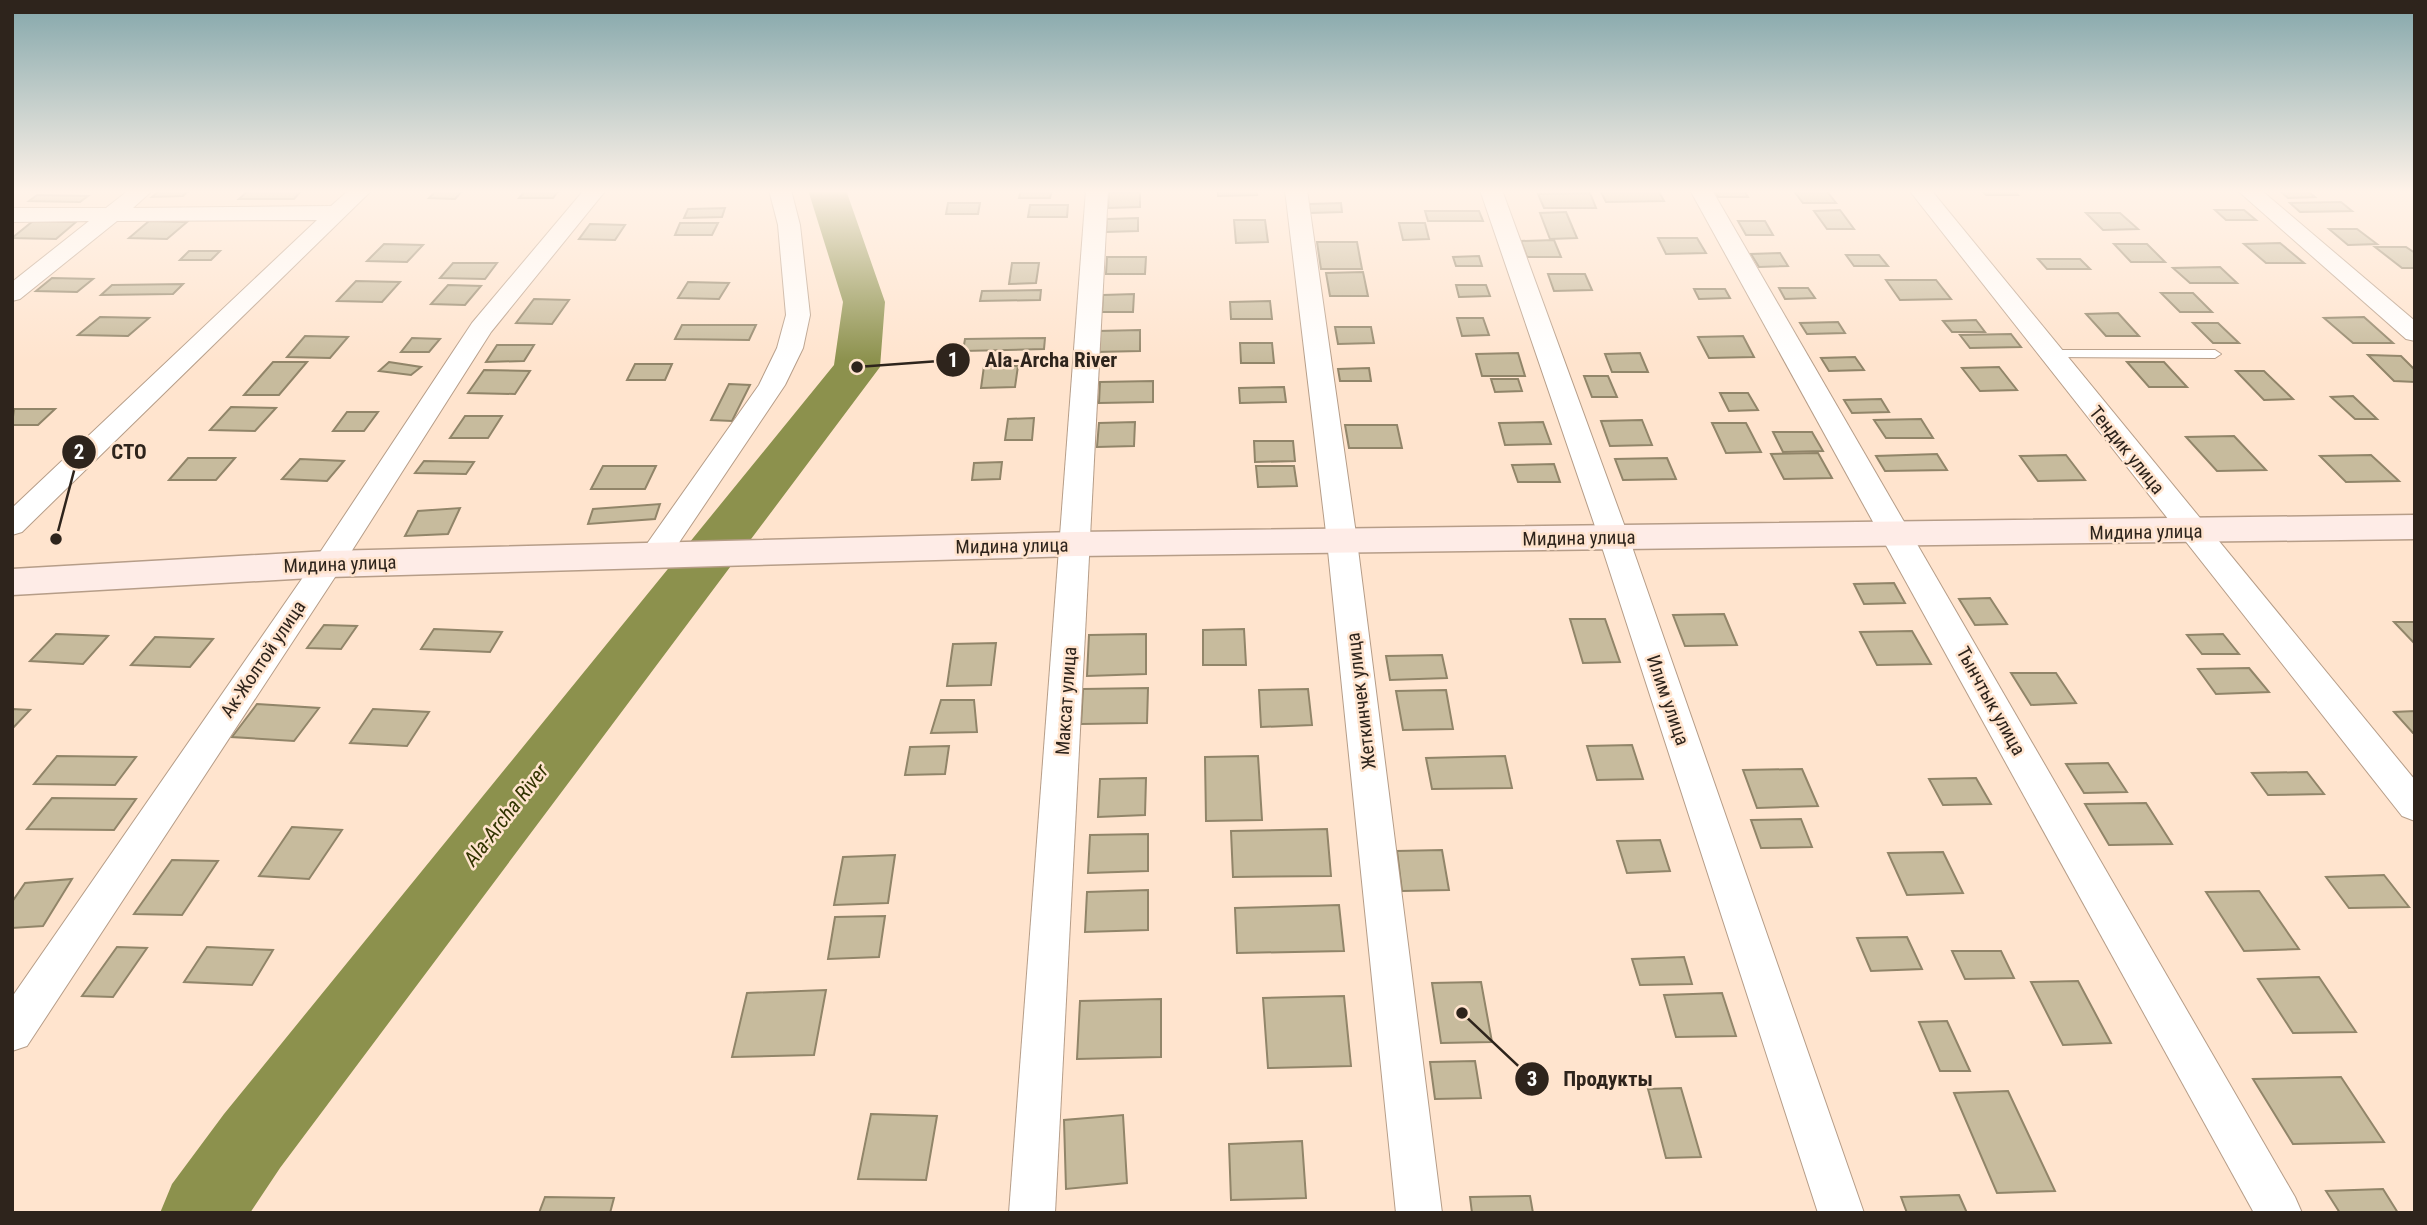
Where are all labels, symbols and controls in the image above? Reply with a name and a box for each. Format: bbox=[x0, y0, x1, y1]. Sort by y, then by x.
callout: Ala-Archa River bbox=[936, 339, 1131, 381]
text: 1 bbox=[948, 348, 958, 372]
text: Ala-Archa River bbox=[985, 348, 1117, 372]
street label: Тендик улица bbox=[2084, 401, 2170, 499]
callout: СТО bbox=[62, 431, 160, 473]
text: 2 bbox=[74, 440, 84, 464]
text: СТО bbox=[111, 440, 147, 464]
street label: Мидина улица bbox=[2089, 520, 2203, 544]
street label: Мидина улица bbox=[1522, 526, 1636, 550]
street label: Мидина улица bbox=[955, 534, 1069, 558]
street label: Мидина улица bbox=[283, 551, 397, 577]
street label: Ак-Жолтой улица bbox=[215, 596, 311, 722]
street label: Жеткинчек улица bbox=[1341, 631, 1381, 771]
street label: Тынчтык улица bbox=[1952, 643, 2030, 759]
street label: Максат улица bbox=[1051, 646, 1081, 756]
street label: Илим улица bbox=[1642, 652, 1694, 748]
water label: Ala-Archa River bbox=[458, 759, 554, 871]
callout: Продукты bbox=[1515, 1058, 1667, 1100]
text: 3 bbox=[1527, 1067, 1537, 1091]
text: Продукты bbox=[1563, 1067, 1653, 1091]

